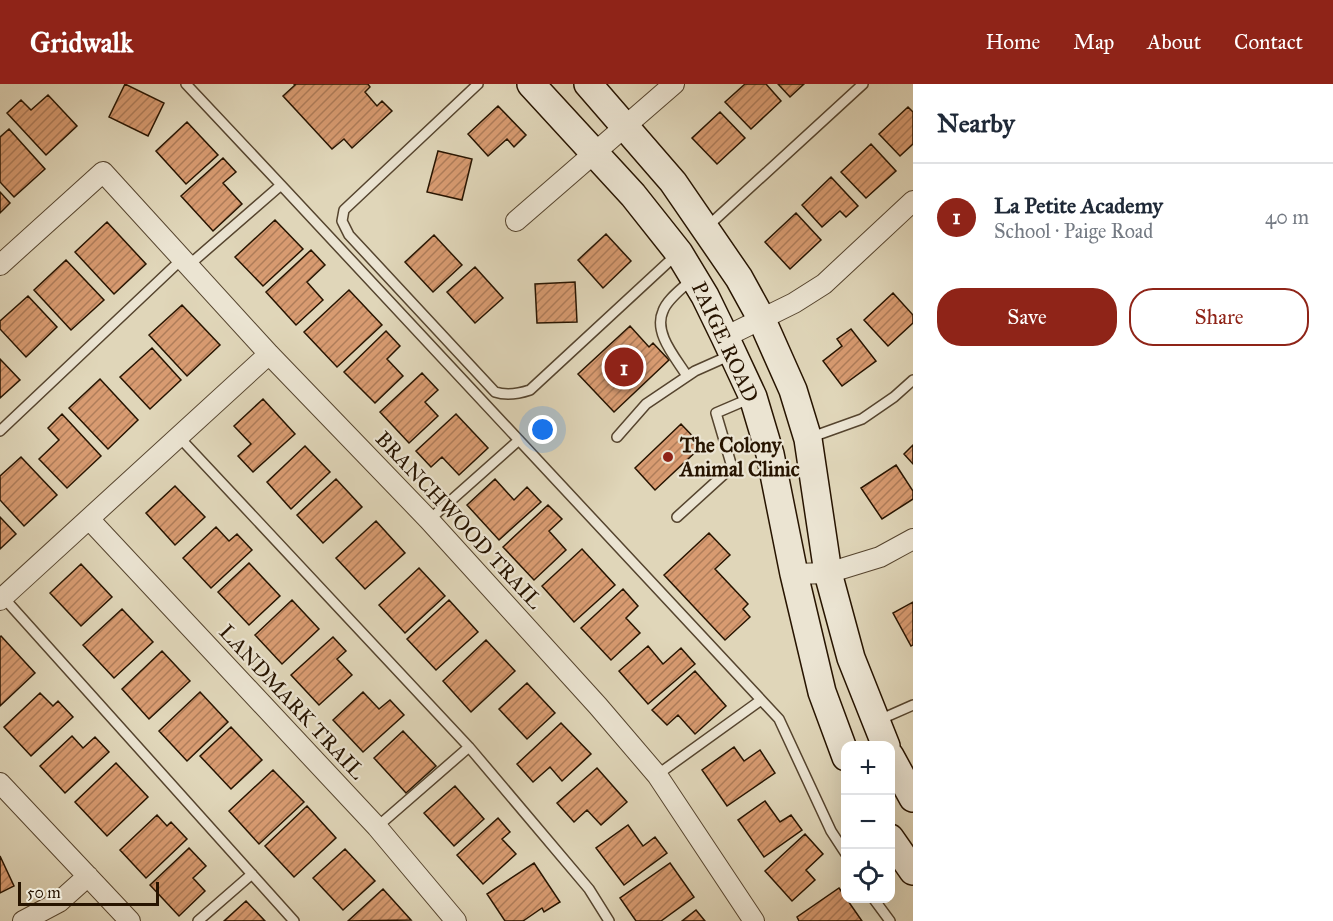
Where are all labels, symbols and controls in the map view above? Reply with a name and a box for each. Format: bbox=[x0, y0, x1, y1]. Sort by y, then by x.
text: Gridwalk bbox=[30, 25, 133, 60]
text: Home bbox=[985, 29, 1040, 55]
text: Map bbox=[1073, 29, 1114, 55]
text: About bbox=[1147, 29, 1201, 55]
text: Contact bbox=[1234, 29, 1303, 55]
text: Nearby bbox=[937, 107, 1015, 139]
text: La Petite Academy bbox=[994, 192, 1163, 219]
text: 1 bbox=[953, 205, 960, 229]
text: 40 m bbox=[1265, 205, 1309, 229]
text: School · Paige Road bbox=[994, 219, 1153, 243]
street label: PAIGE ROAD bbox=[686, 278, 764, 406]
button: Save bbox=[937, 288, 1117, 346]
button: Share bbox=[1129, 288, 1309, 346]
pin: 1 bbox=[604, 344, 644, 390]
your location bbox=[528, 415, 557, 444]
street label: BRANCHWOOD TRAIL bbox=[370, 426, 548, 615]
place label: The Colony Animal Clinic bbox=[678, 432, 800, 482]
marker: The Colony Animal Clinic bbox=[661, 450, 675, 464]
street label: LANDMARK TRAIL bbox=[214, 619, 371, 785]
map controls bbox=[841, 741, 895, 903]
button: + bbox=[841, 741, 895, 795]
button: − bbox=[841, 795, 895, 849]
button: locate bbox=[841, 849, 895, 903]
scale bar bbox=[18, 879, 159, 906]
text: 50 m bbox=[27, 883, 61, 902]

